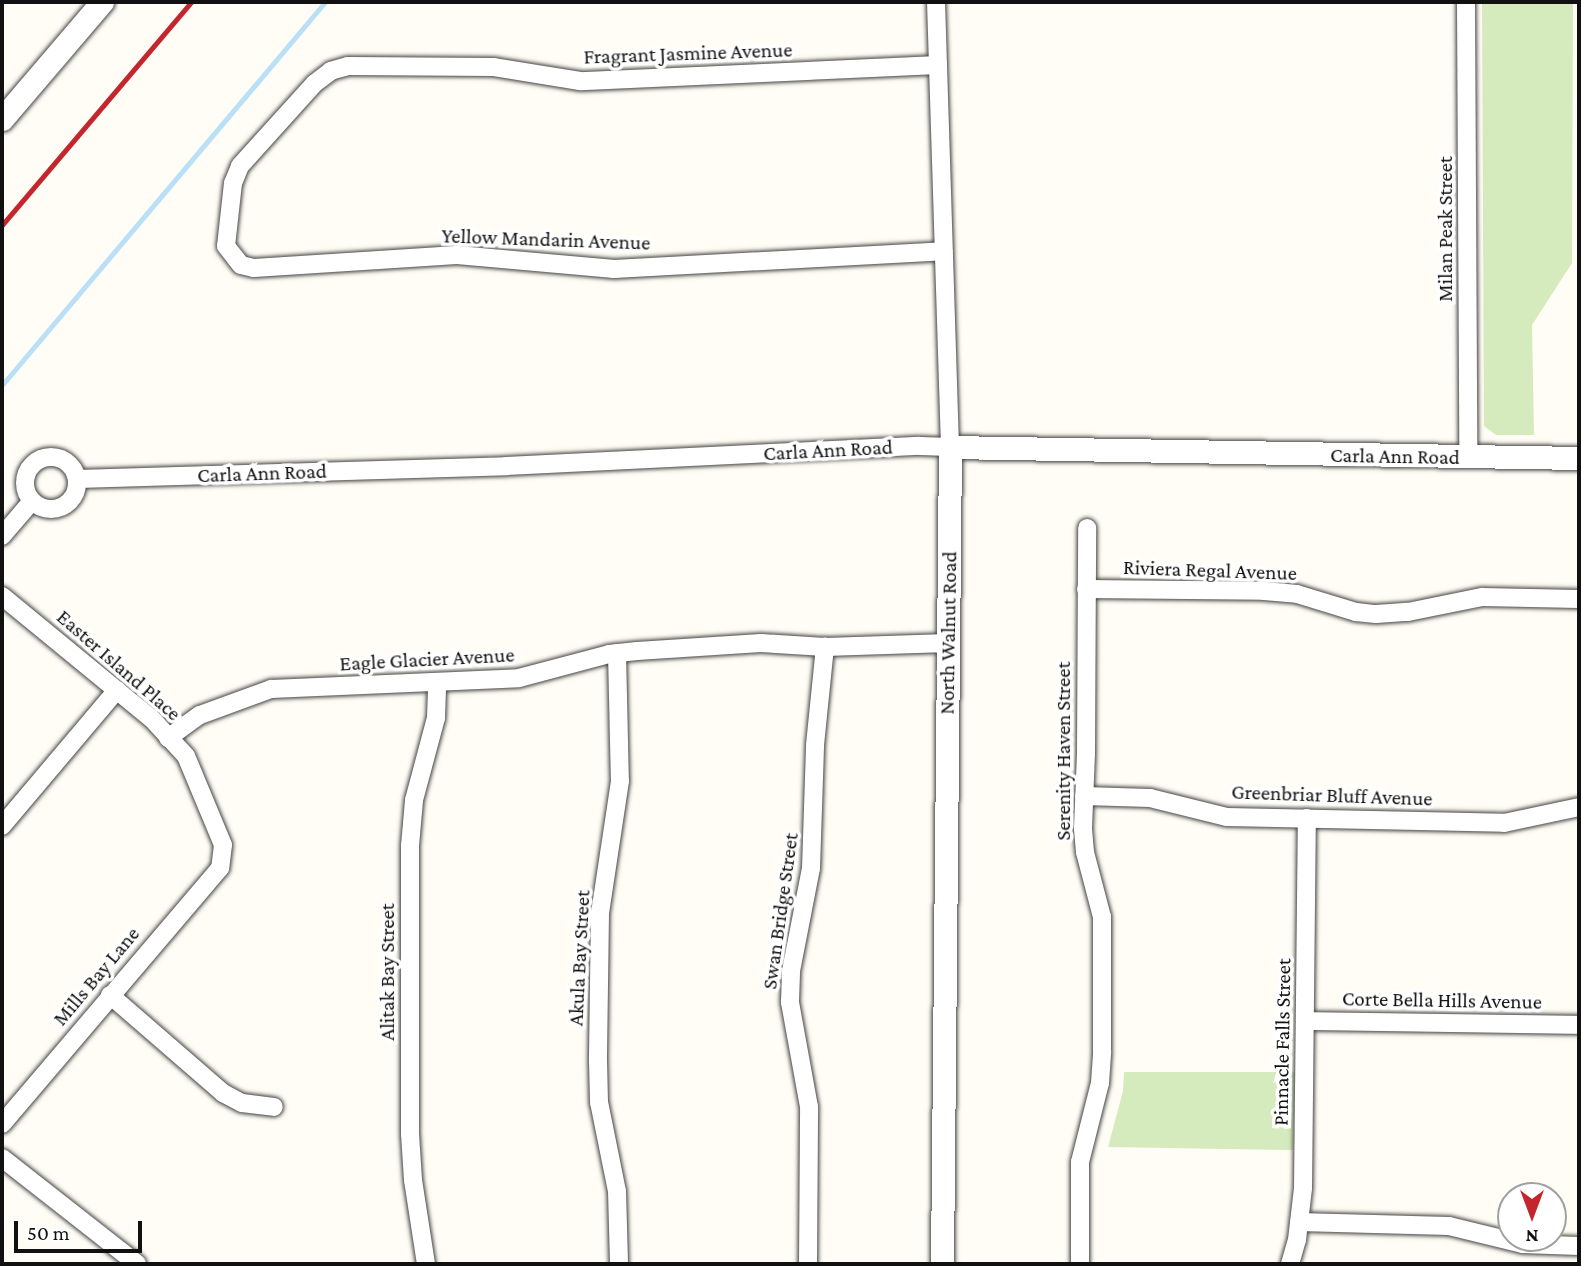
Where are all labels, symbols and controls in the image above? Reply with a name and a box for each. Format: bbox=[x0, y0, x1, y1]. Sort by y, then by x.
street label: Fragrant Jasmine Avenue bbox=[583, 37, 793, 69]
street label: Milan Peak Street bbox=[1432, 156, 1458, 302]
street label: Yellow Mandarin Avenue bbox=[441, 223, 651, 255]
street label: Carla Ann Road bbox=[763, 434, 893, 466]
street label: Carla Ann Road bbox=[1330, 442, 1460, 470]
street label: Carla Ann Road bbox=[197, 458, 327, 488]
street label: North Walnut Road bbox=[934, 551, 962, 715]
street label: Riviera Regal Avenue bbox=[1123, 554, 1297, 586]
street label: Easter Island Place bbox=[52, 604, 186, 726]
street label: Eagle Glacier Avenue bbox=[339, 642, 515, 676]
street label: Serenity Haven Street bbox=[1050, 661, 1076, 841]
street label: Greenbriar Bluff Avenue bbox=[1231, 779, 1433, 811]
street label: Swan Bridge Street bbox=[757, 831, 803, 991]
street label: Akula Bay Street bbox=[563, 889, 595, 1027]
street label: Alitak Bay Street bbox=[374, 903, 400, 1041]
street label: Mills Bay Lane bbox=[47, 921, 145, 1031]
street label: Pinnacle Falls Street bbox=[1268, 958, 1296, 1126]
street label: Corte Bella Hills Avenue bbox=[1342, 986, 1542, 1014]
north arrow bbox=[1497, 1182, 1567, 1252]
scale bar bbox=[18, 1206, 145, 1250]
text: 50 m bbox=[27, 1221, 70, 1245]
text: N bbox=[1526, 1226, 1538, 1247]

